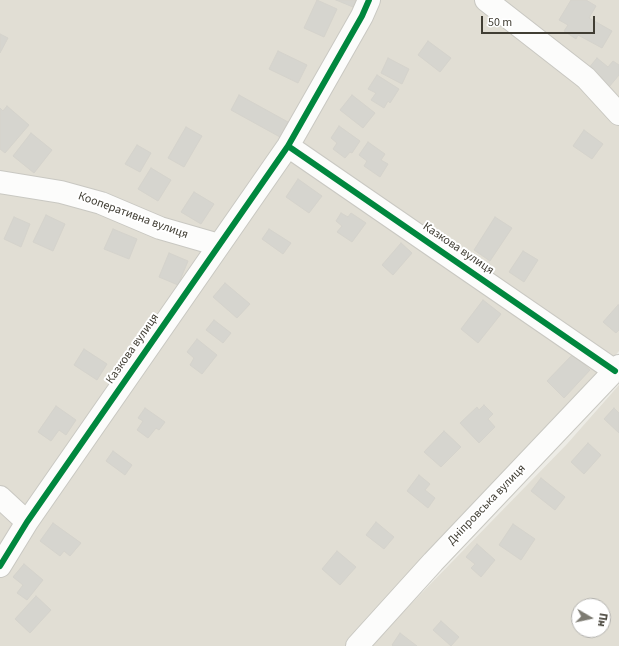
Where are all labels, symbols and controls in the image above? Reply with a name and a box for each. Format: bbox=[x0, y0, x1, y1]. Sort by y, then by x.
scale bar bbox=[483, 8, 597, 34]
text: 50 m bbox=[488, 14, 512, 31]
street label: Кооперативна вулиця bbox=[76, 189, 190, 243]
street label: Казкова вулиця bbox=[420, 220, 496, 278]
street label: Казкова вулиця bbox=[103, 311, 163, 387]
street label: Дніпровська вулиця bbox=[445, 462, 529, 548]
north arrow bbox=[571, 598, 611, 638]
text: Пн bbox=[594, 612, 611, 628]

